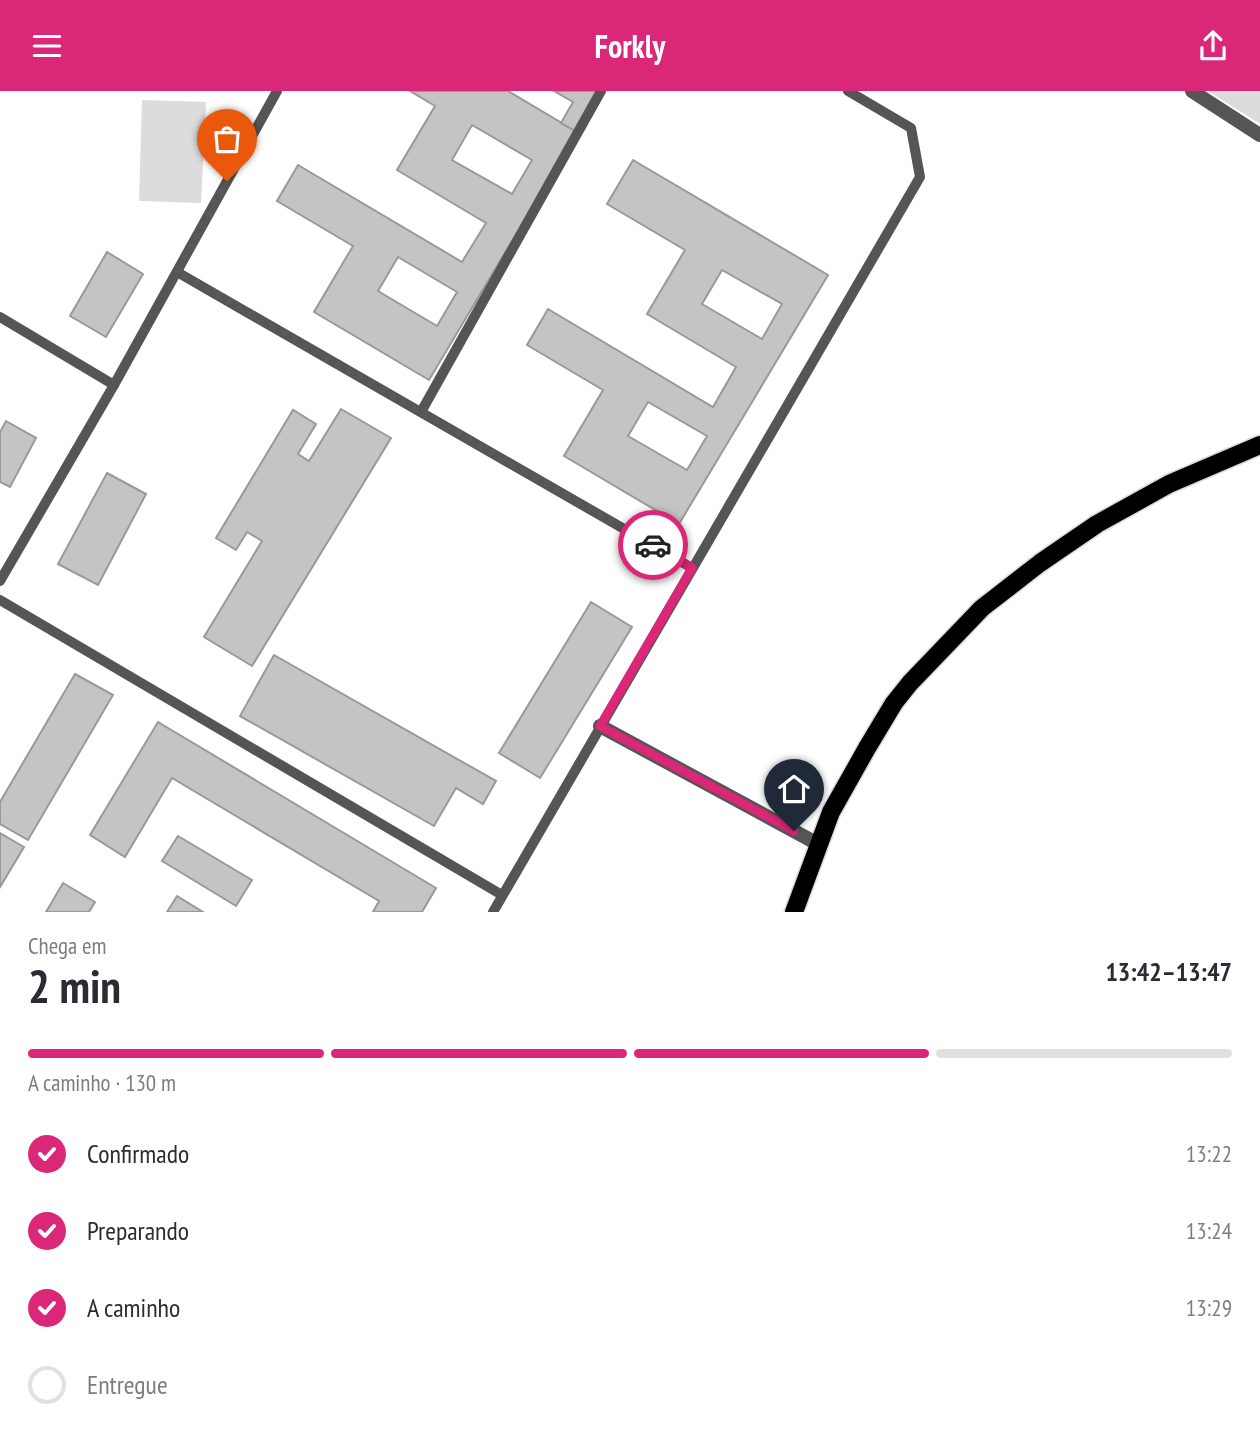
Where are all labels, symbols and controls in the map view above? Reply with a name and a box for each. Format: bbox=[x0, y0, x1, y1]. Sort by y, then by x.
text: Forkly bbox=[595, 25, 665, 67]
icon: menu bbox=[28, 27, 66, 65]
icon: share bbox=[1194, 27, 1232, 65]
pin bbox=[197, 109, 257, 181]
icon: bag bbox=[208, 120, 246, 158]
courier bbox=[618, 510, 688, 580]
icon: car bbox=[634, 526, 672, 564]
pin bbox=[764, 759, 824, 831]
icon: home bbox=[775, 770, 813, 808]
text: Chega em bbox=[28, 931, 106, 960]
text: 13:42–13:47 bbox=[1105, 955, 1232, 988]
text: 2 min bbox=[28, 956, 121, 1016]
text: A caminho · 130 m bbox=[28, 1068, 176, 1097]
icon: check bbox=[28, 1135, 66, 1173]
text: Confirmado bbox=[87, 1137, 189, 1170]
text: 13:22 bbox=[1186, 1139, 1232, 1168]
icon: check bbox=[28, 1212, 66, 1250]
text: Preparando bbox=[87, 1214, 189, 1247]
text: 13:24 bbox=[1186, 1216, 1232, 1245]
icon: check bbox=[28, 1289, 66, 1327]
text: A caminho bbox=[87, 1291, 180, 1324]
text: 13:29 bbox=[1186, 1293, 1232, 1322]
text: Entregue bbox=[87, 1368, 168, 1401]

